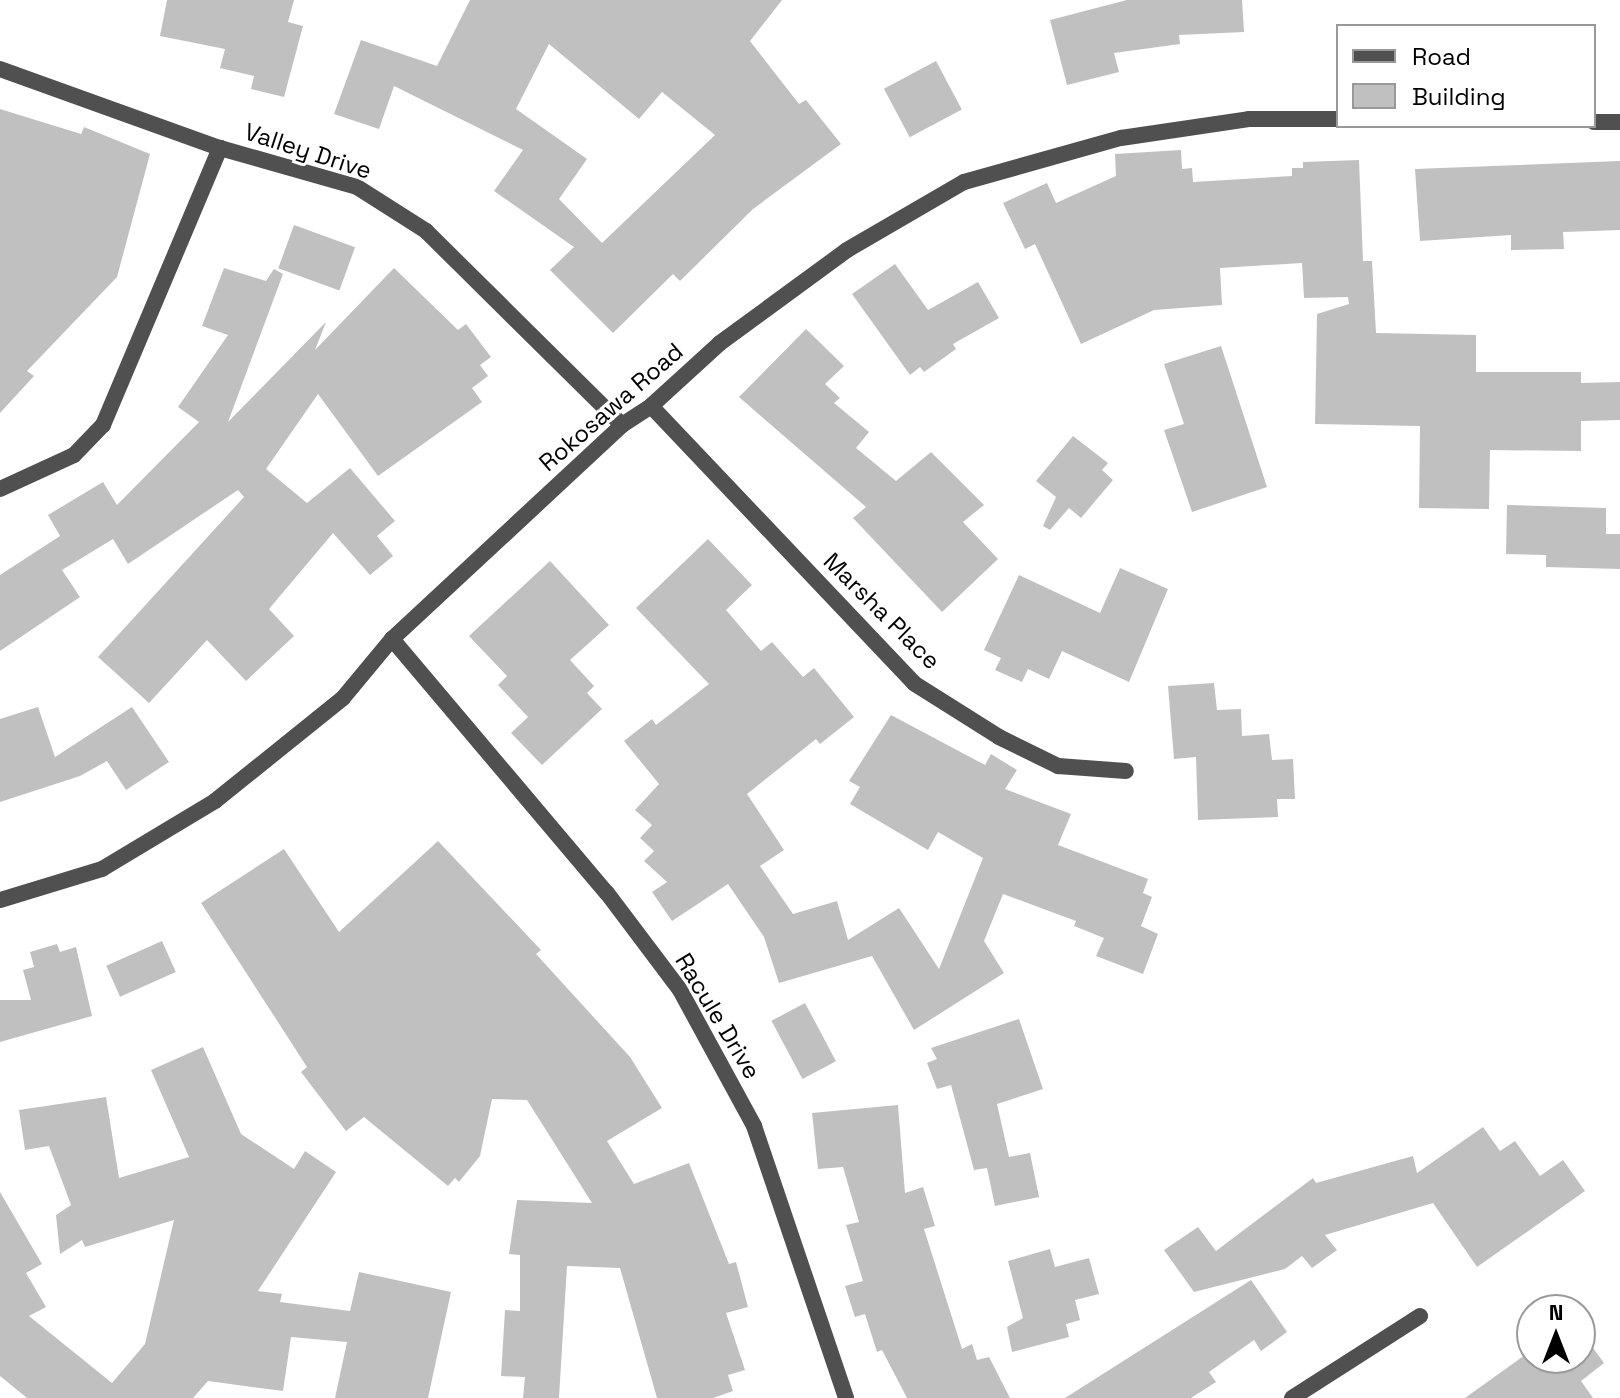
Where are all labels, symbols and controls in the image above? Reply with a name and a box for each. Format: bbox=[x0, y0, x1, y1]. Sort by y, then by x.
legend bbox=[1336, 24, 1596, 128]
text: Road bbox=[1412, 41, 1471, 72]
text: Building bbox=[1412, 81, 1506, 112]
street label: Valley Drive bbox=[241, 117, 375, 185]
street label: Rokosawa Road bbox=[533, 337, 689, 477]
street label: Marsha Place bbox=[818, 547, 946, 675]
street label: Racule Drive bbox=[669, 948, 767, 1084]
north arrow bbox=[1516, 1294, 1596, 1374]
text: N bbox=[1549, 1298, 1563, 1326]

